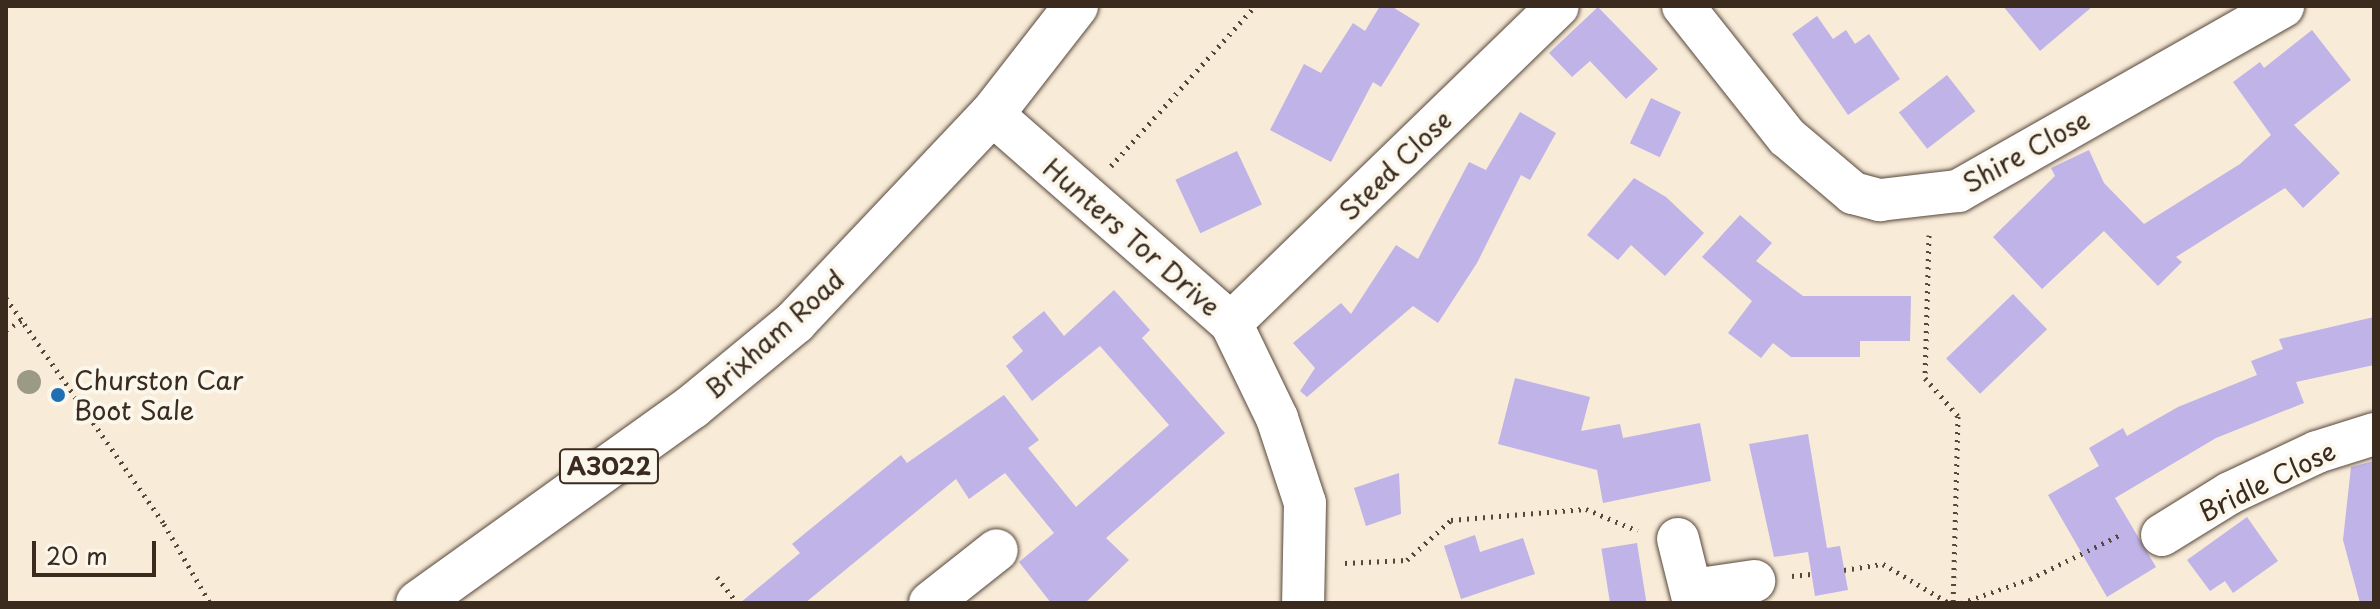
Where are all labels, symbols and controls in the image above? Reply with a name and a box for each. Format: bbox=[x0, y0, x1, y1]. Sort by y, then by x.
street label: Steed Close bbox=[1332, 103, 1458, 227]
street label: Shire Close bbox=[1957, 103, 2095, 199]
street label: Hunters Tor Drive bbox=[1037, 152, 1227, 322]
street label: Brixham Road bbox=[697, 263, 851, 405]
place label: Churston Car Boot Sale bbox=[74, 364, 244, 426]
marker: Churston Car Boot Sale bbox=[49, 386, 67, 404]
street label: Bridle Close bbox=[2193, 434, 2341, 528]
road number: A3022 bbox=[557, 446, 661, 486]
scale bar bbox=[36, 525, 160, 575]
text: 20 m bbox=[46, 537, 108, 573]

